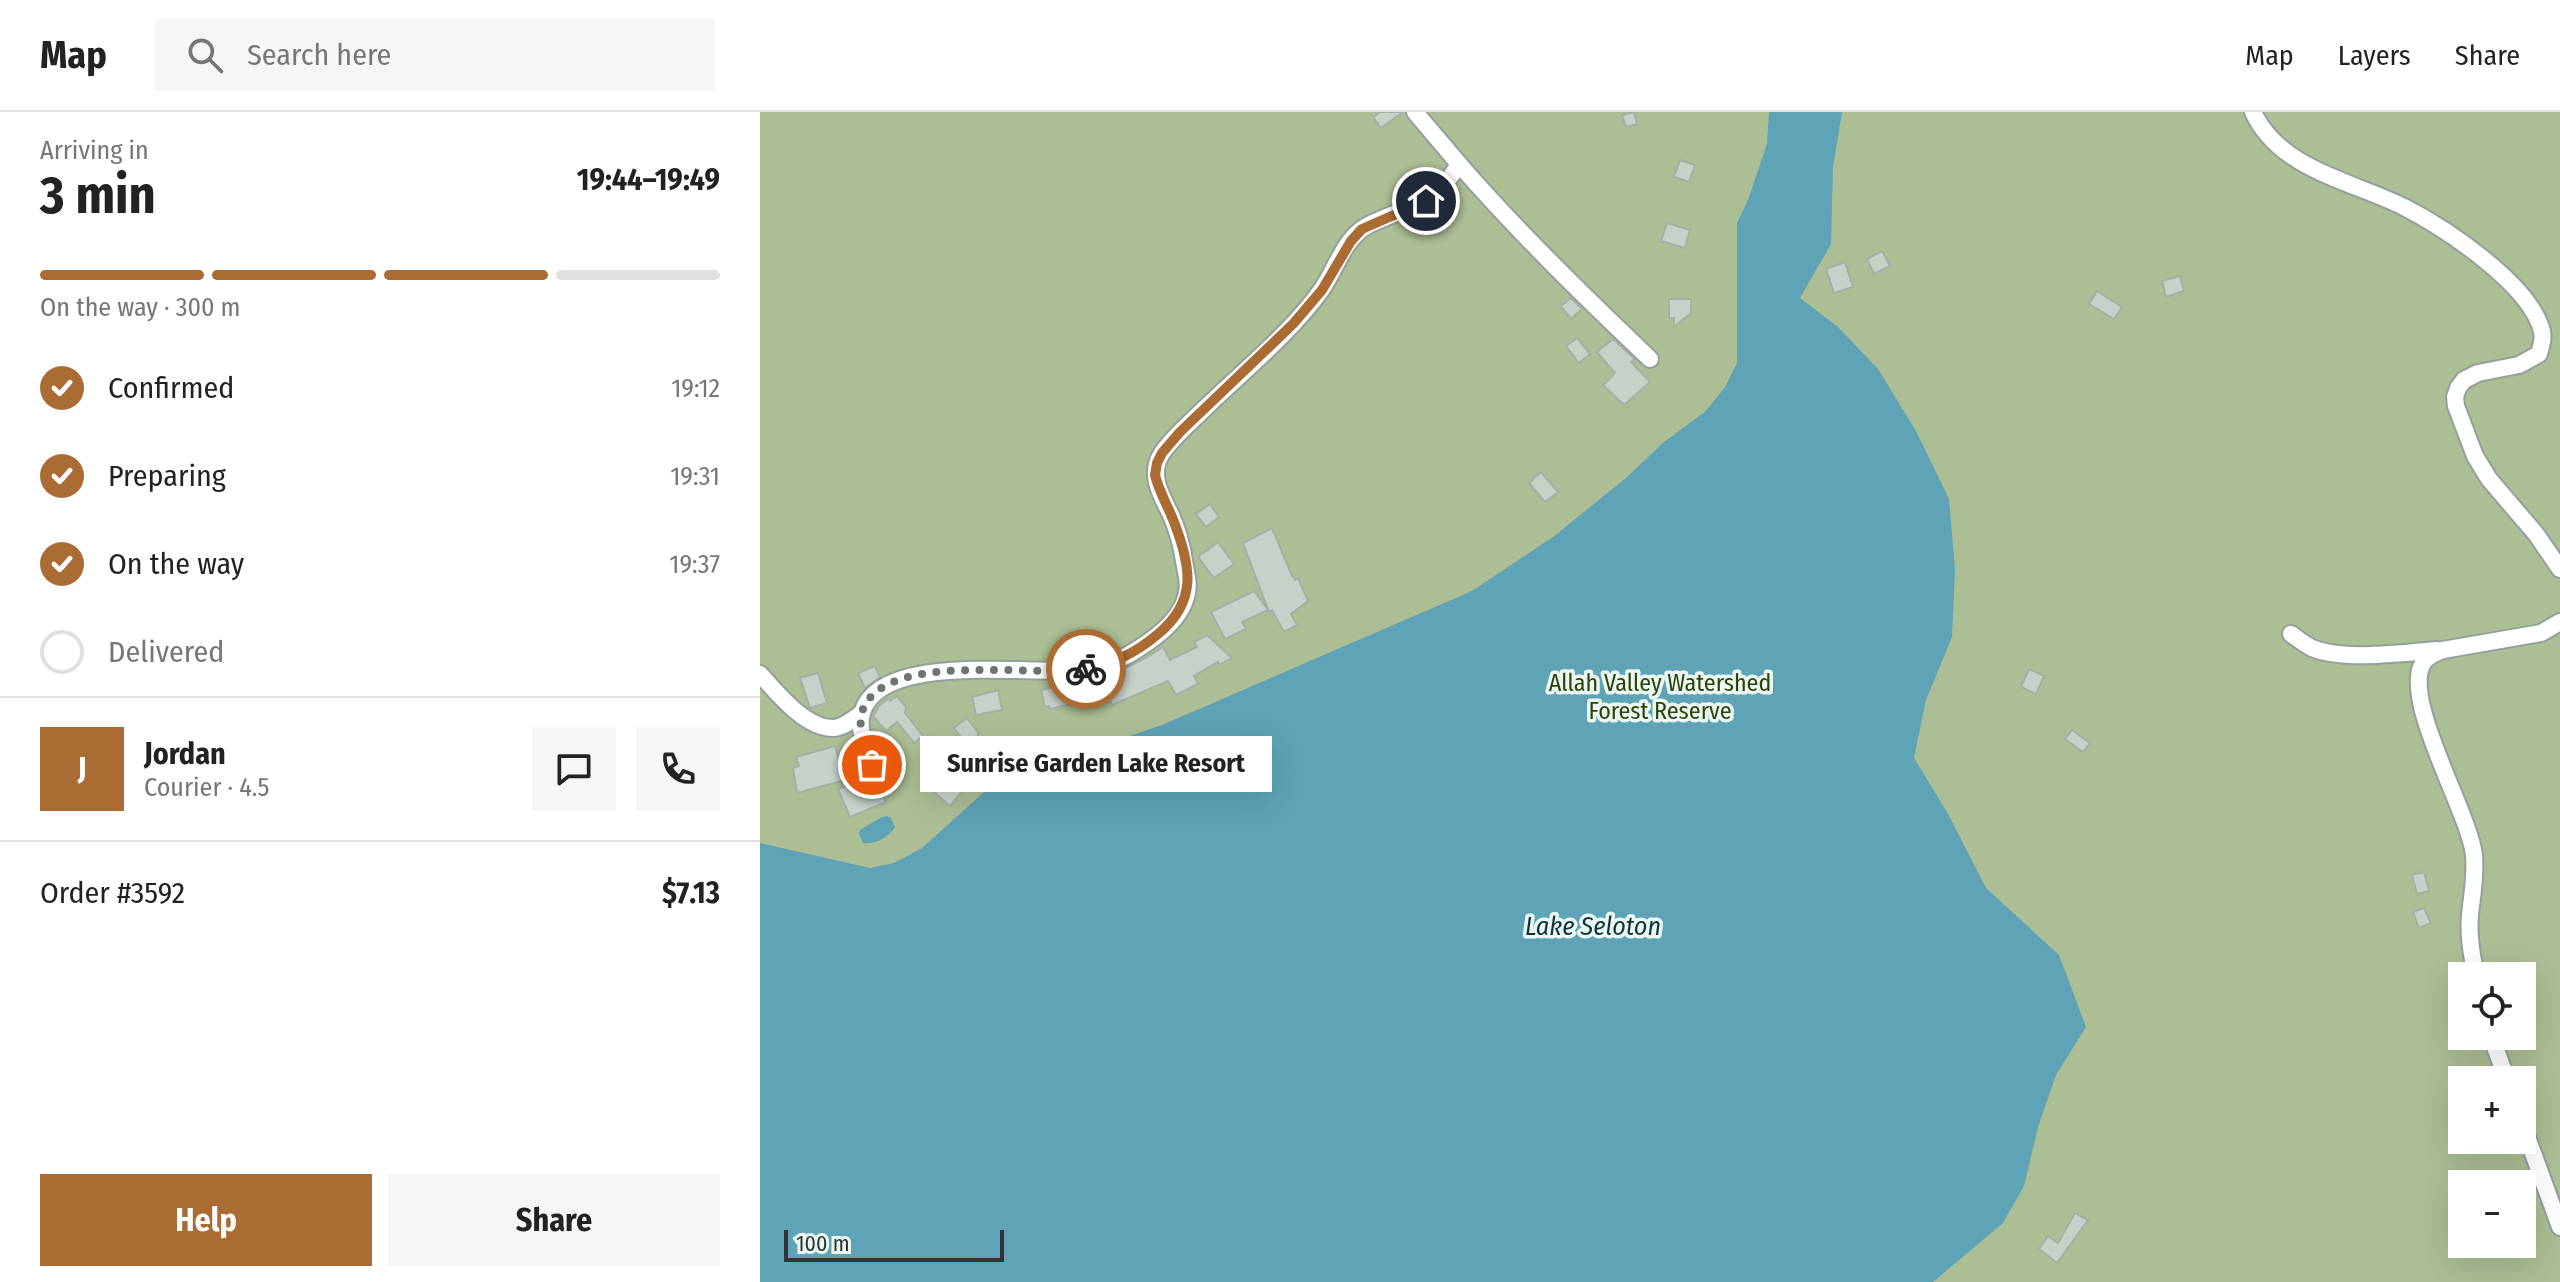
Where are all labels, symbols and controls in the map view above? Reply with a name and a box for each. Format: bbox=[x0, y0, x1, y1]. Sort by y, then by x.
search box bbox=[155, 19, 715, 91]
text: Map bbox=[40, 32, 107, 78]
icon: search bbox=[183, 33, 227, 77]
text: Search here bbox=[247, 37, 391, 73]
text: Map bbox=[2245, 39, 2294, 72]
text: Layers bbox=[2338, 39, 2411, 72]
text: Share bbox=[2455, 39, 2520, 72]
text: Arriving in bbox=[40, 135, 149, 166]
text: 19:44–19:49 bbox=[577, 162, 720, 198]
text: 3 min bbox=[40, 164, 156, 227]
pin bbox=[1392, 167, 1460, 235]
icon: home bbox=[1404, 179, 1448, 223]
text: On the way · 300 m bbox=[40, 292, 241, 323]
icon: check bbox=[40, 366, 84, 410]
text: Confirmed bbox=[108, 370, 234, 406]
text: 19:12 bbox=[671, 373, 720, 404]
icon: check bbox=[40, 454, 84, 498]
text: Preparing bbox=[108, 458, 226, 494]
text: 19:31 bbox=[670, 461, 720, 492]
icon: check bbox=[40, 542, 84, 586]
text: On the way bbox=[108, 546, 244, 582]
text: 19:37 bbox=[669, 549, 720, 580]
courier bbox=[1046, 629, 1126, 709]
text: Delivered bbox=[108, 634, 224, 670]
icon: bike bbox=[1064, 647, 1108, 691]
park label: Allah Valley Watershed Forest Reserve bbox=[1549, 669, 1771, 725]
button: chat bbox=[532, 727, 616, 811]
button: phone bbox=[636, 727, 720, 811]
pin bbox=[838, 731, 906, 799]
text: Jordan bbox=[144, 736, 226, 772]
callout: Sunrise Garden Lake Resort bbox=[920, 737, 1272, 793]
icon: bag bbox=[850, 743, 894, 787]
text: Sunrise Garden Lake Resort bbox=[947, 748, 1245, 779]
text: J bbox=[78, 751, 86, 787]
text: Courier · 4.5 bbox=[144, 772, 270, 803]
text: Order #3592 bbox=[40, 875, 185, 911]
text: $7.13 bbox=[662, 875, 720, 911]
water label: Lake Seloton bbox=[1525, 911, 1661, 942]
map controls bbox=[2448, 962, 2536, 1258]
button: locate bbox=[2448, 962, 2536, 1050]
button: + bbox=[2448, 1066, 2536, 1154]
button: − bbox=[2448, 1170, 2536, 1258]
button: Help bbox=[40, 1174, 372, 1266]
button: Share bbox=[388, 1174, 720, 1266]
scale bar bbox=[784, 1226, 1004, 1262]
text: 100 m bbox=[796, 1230, 850, 1257]

